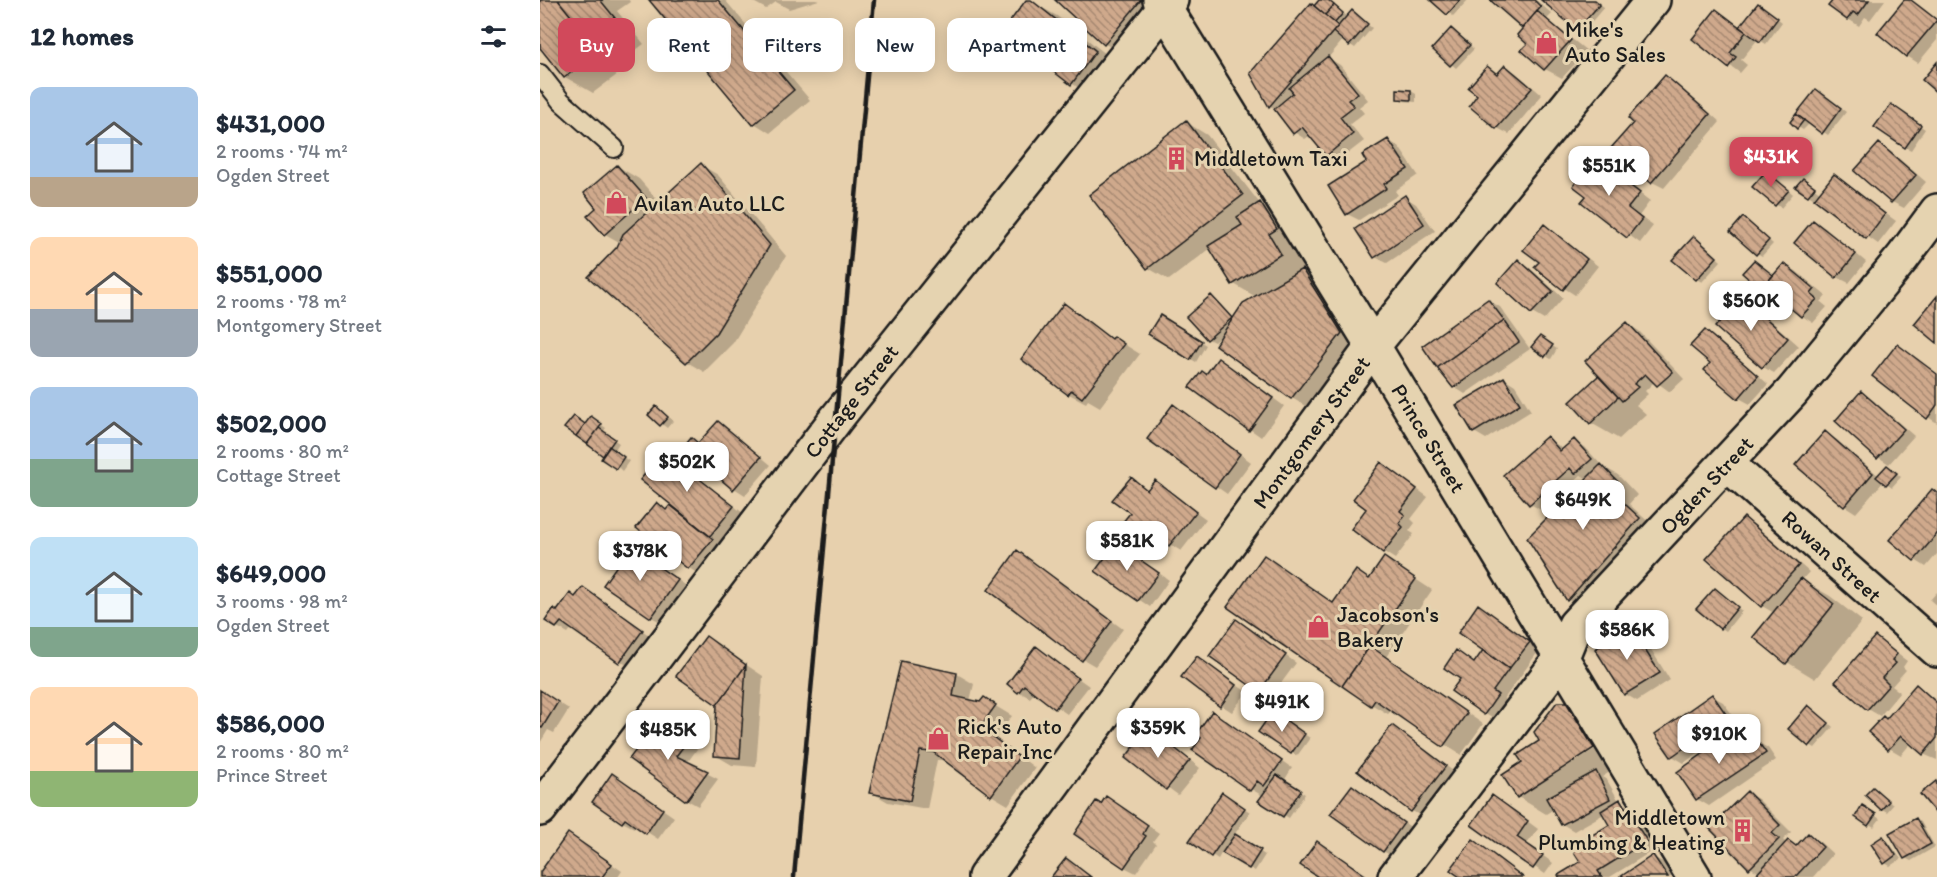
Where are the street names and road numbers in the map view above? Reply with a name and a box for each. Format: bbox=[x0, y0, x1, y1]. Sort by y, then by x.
street label: Cottage Street bbox=[798, 339, 904, 464]
street label: Montgomery Street bbox=[1247, 350, 1376, 514]
street label: Prince Street bbox=[1385, 379, 1472, 498]
street label: Ogden Street bbox=[1654, 430, 1759, 540]
street label: Rowan Street bbox=[1776, 504, 1887, 608]

